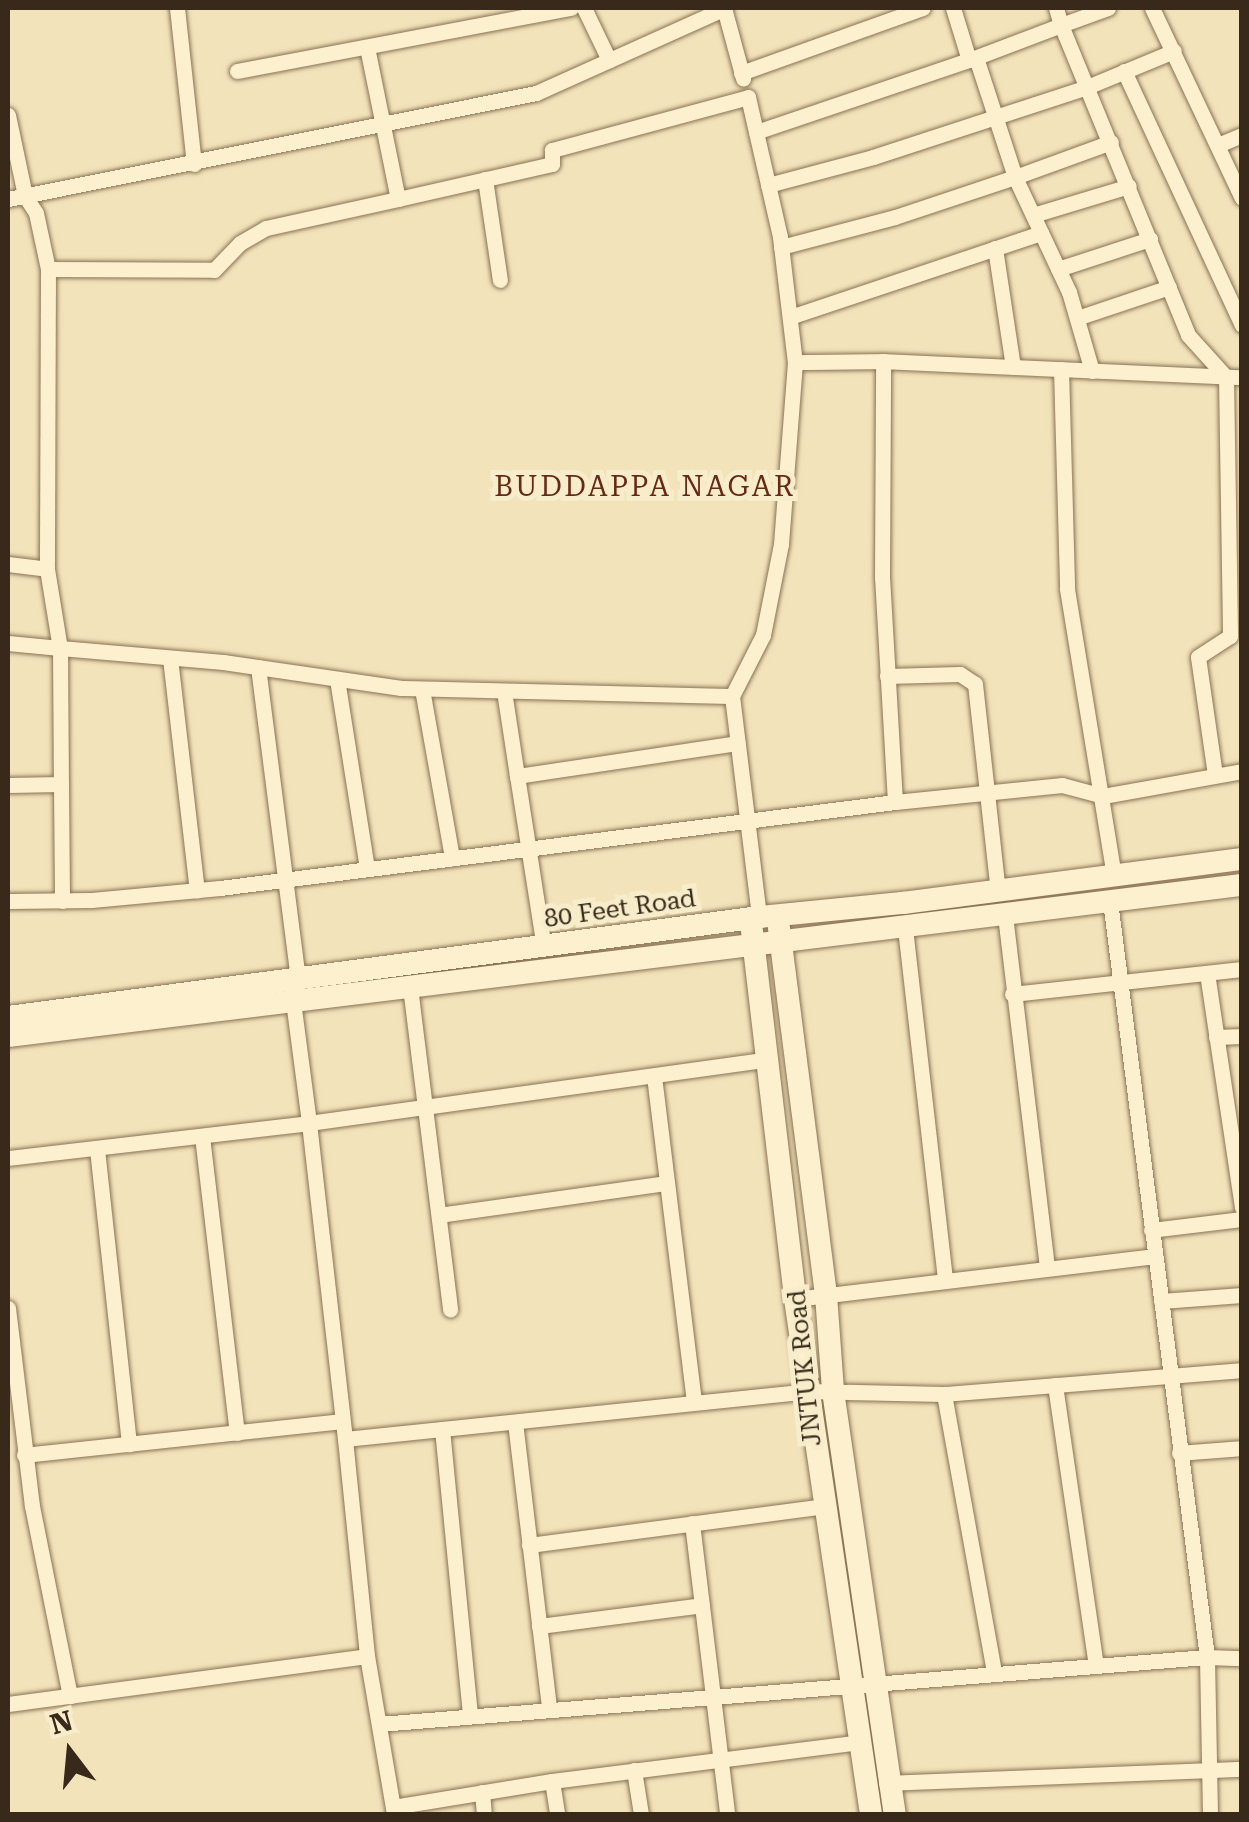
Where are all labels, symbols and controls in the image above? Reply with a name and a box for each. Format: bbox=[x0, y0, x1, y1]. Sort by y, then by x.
district label: BUDDAPPA NAGAR bbox=[494, 470, 796, 504]
street label: 80 Feet Road bbox=[542, 884, 698, 934]
street label: JNTUK Road bbox=[782, 1288, 828, 1448]
north arrow bbox=[20, 1702, 120, 1802]
text: N bbox=[47, 1704, 77, 1742]

